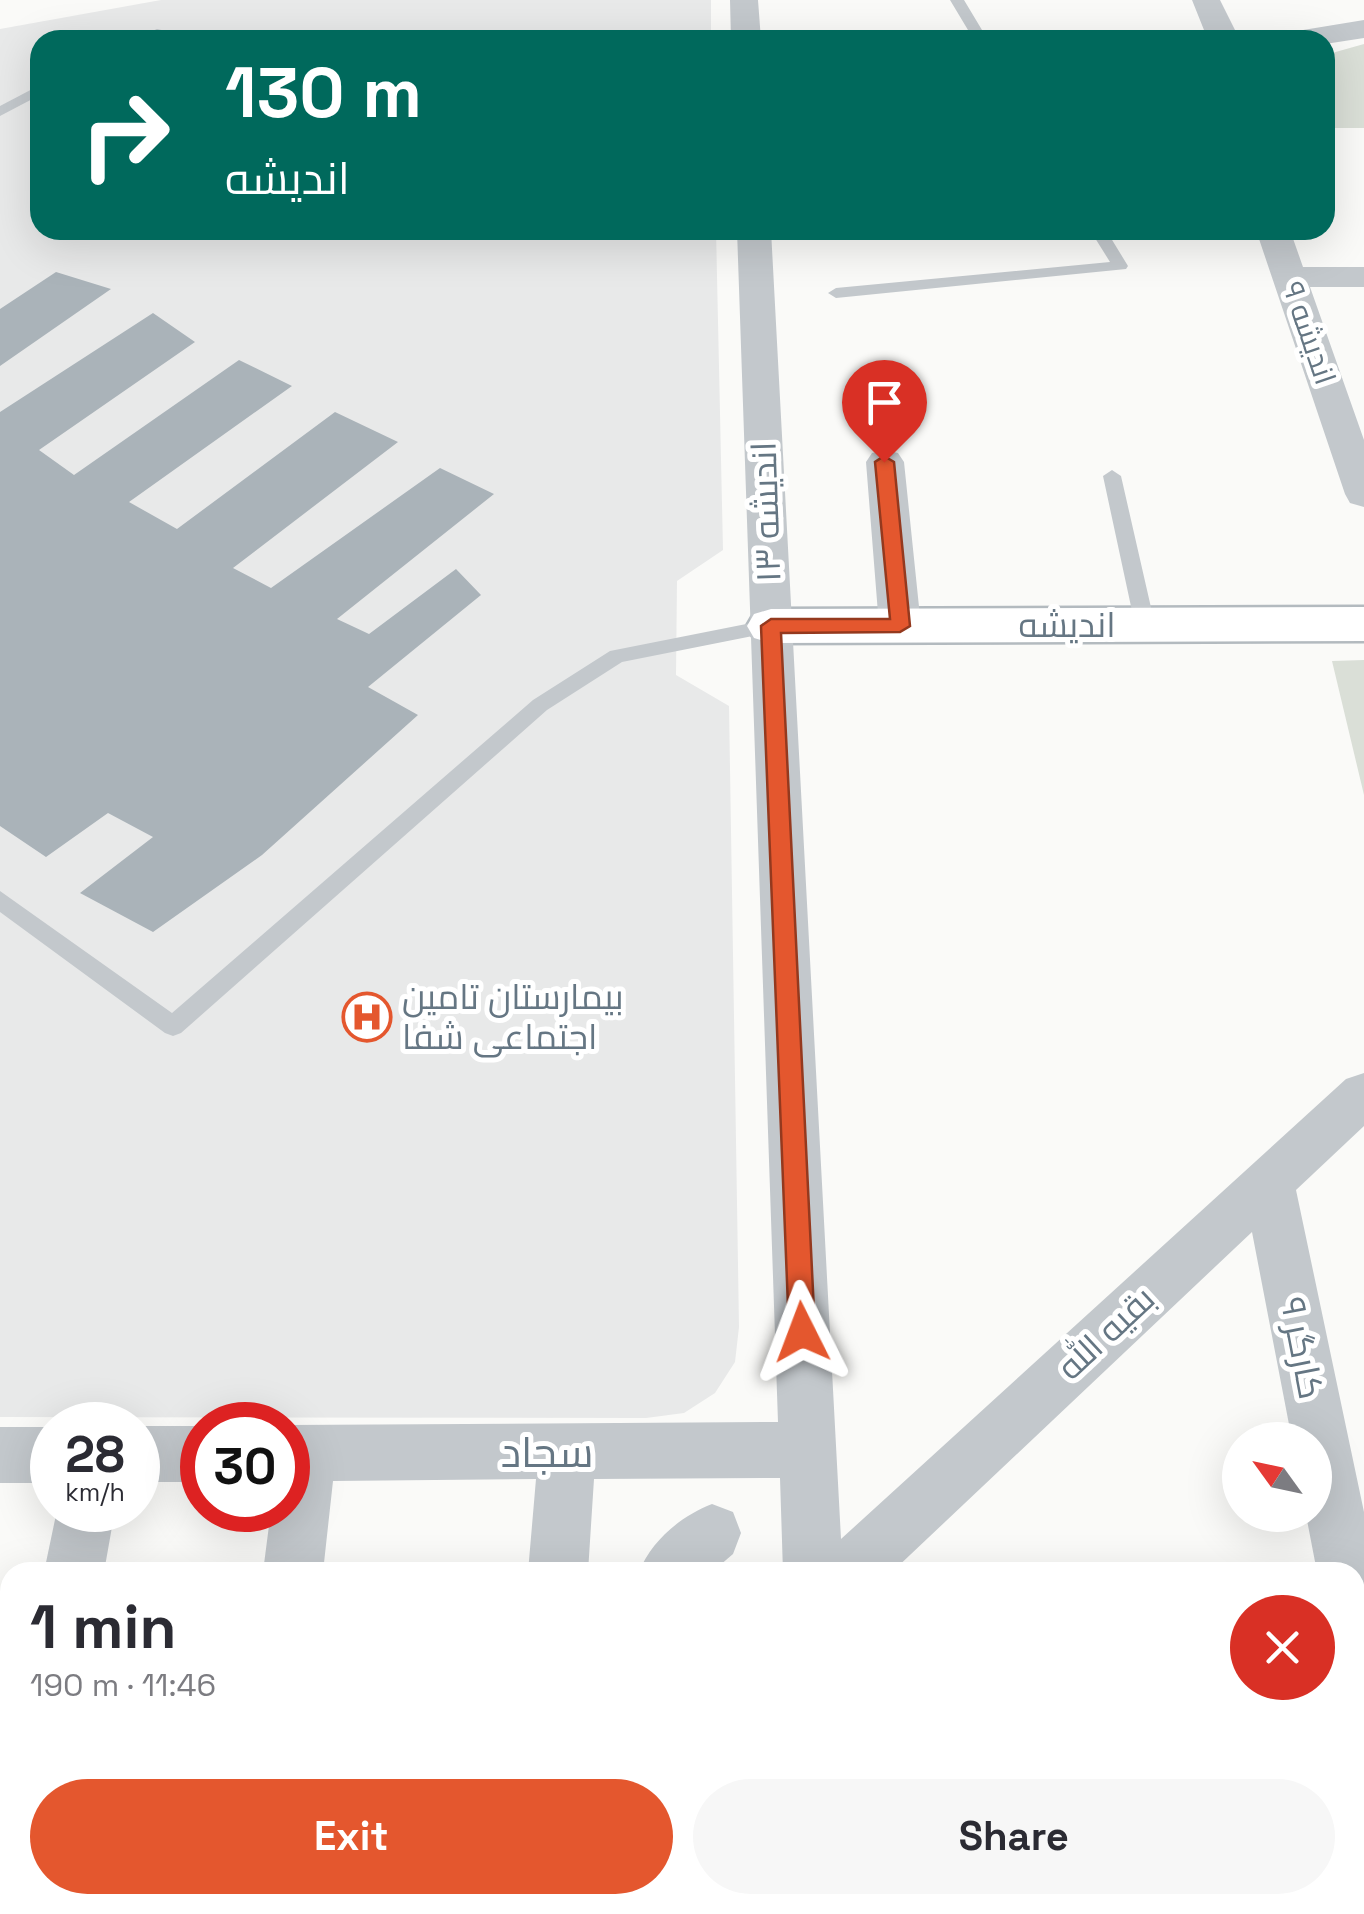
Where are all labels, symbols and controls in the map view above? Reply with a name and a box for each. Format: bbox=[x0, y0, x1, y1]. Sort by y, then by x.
text: 130 m bbox=[225, 48, 422, 137]
icon: right bbox=[60, 70, 190, 200]
text: اندیشه bbox=[225, 150, 350, 207]
street label: اندیشه ۹ bbox=[1274, 276, 1345, 390]
pin bbox=[842, 360, 927, 463]
icon: arrive bbox=[857, 375, 912, 430]
street label: اندیشه ۱۳ bbox=[742, 441, 790, 583]
street label: اندیشه bbox=[1018, 603, 1116, 647]
place label: بیمارستان تامین اجتماعی شفا bbox=[402, 975, 624, 1059]
hospital icon: بیمارستان تامین اجتماعی شفا bbox=[341, 991, 393, 1043]
street label: بقیه الله bbox=[1047, 1276, 1164, 1389]
position arrow bbox=[750, 1280, 854, 1384]
street label: کارگر ۹ bbox=[1271, 1293, 1333, 1403]
speed limit sign: 30 bbox=[180, 1402, 310, 1532]
north arrow bbox=[1222, 1422, 1332, 1532]
map controls bbox=[1222, 1422, 1332, 1532]
text: 28 bbox=[65, 1423, 125, 1487]
street label: سجاد bbox=[501, 1426, 593, 1479]
text: km/h bbox=[65, 1476, 125, 1508]
text: 1 min bbox=[30, 1589, 177, 1666]
button: close bbox=[1230, 1595, 1335, 1700]
text: 190 m · 11:46 bbox=[30, 1665, 216, 1705]
button: Exit bbox=[30, 1779, 673, 1894]
button: Share bbox=[693, 1779, 1335, 1894]

